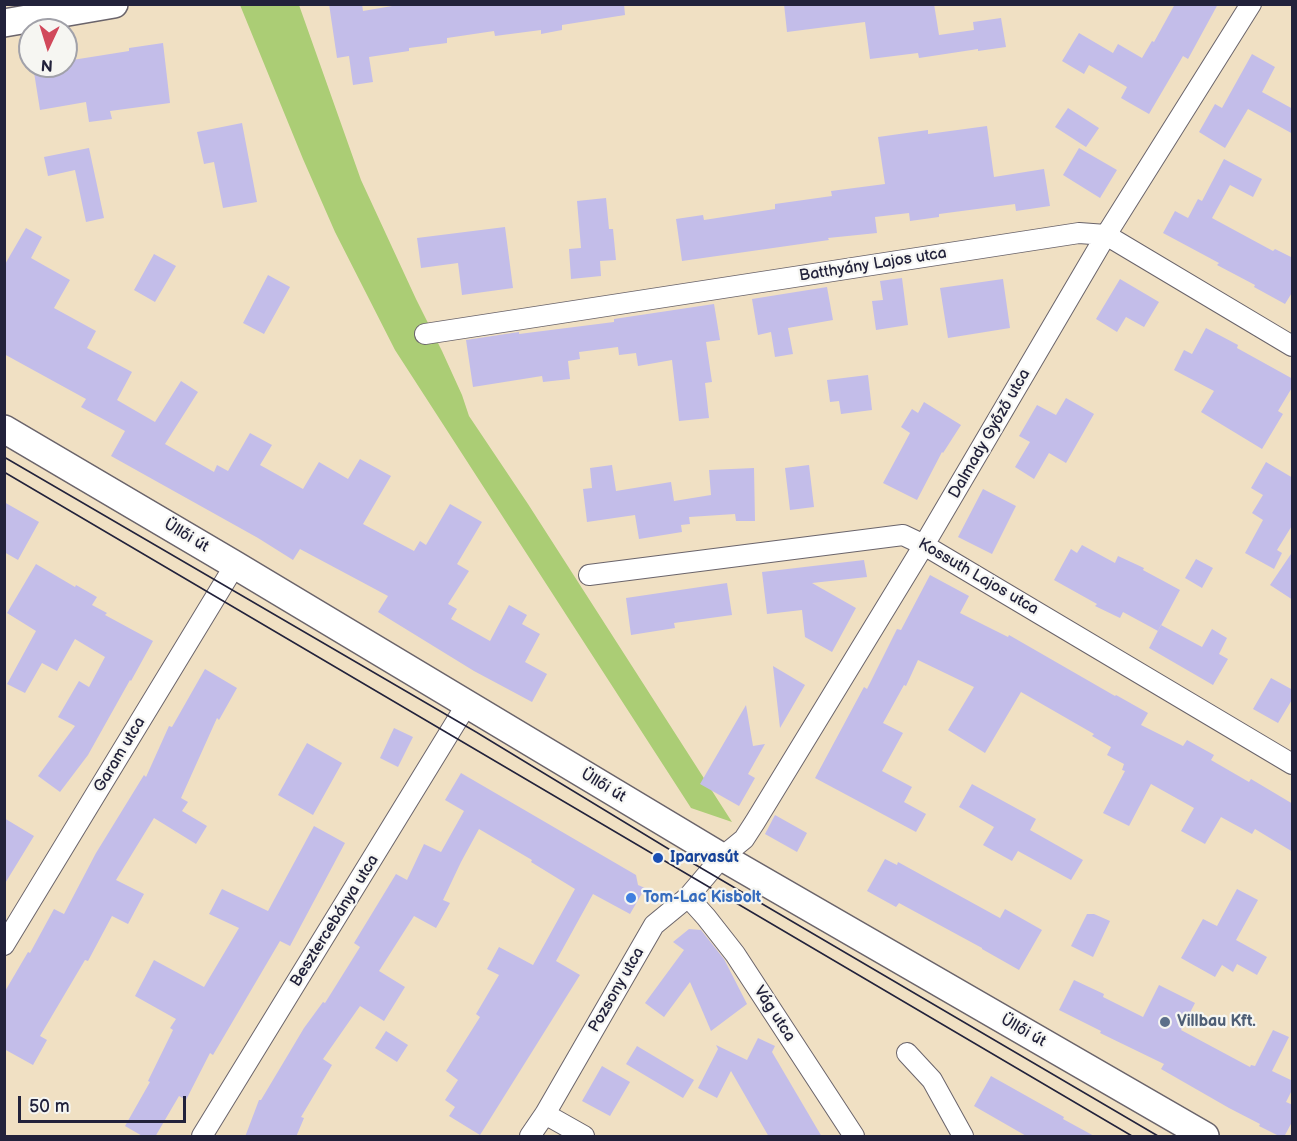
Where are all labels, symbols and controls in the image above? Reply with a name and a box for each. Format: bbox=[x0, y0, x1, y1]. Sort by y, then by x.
north arrow bbox=[18, 18, 78, 78]
text: N bbox=[40, 55, 54, 74]
street label: Batthyány Lajos utca bbox=[798, 244, 948, 286]
street label: Dalmady Győző utca bbox=[945, 366, 1035, 502]
street label: Üllői út bbox=[160, 515, 212, 557]
street label: Kossuth Lajos utca bbox=[914, 535, 1042, 619]
street label: Garam utca bbox=[90, 714, 150, 796]
street label: Üllői út bbox=[577, 765, 629, 807]
place label: Iparvasút bbox=[670, 848, 739, 868]
marker: Iparvasút bbox=[651, 851, 665, 865]
street label: Besztercebánya utca bbox=[287, 852, 383, 990]
place label: Tom-Lac Kisbolt bbox=[643, 888, 761, 908]
marker: Tom-Lac Kisbolt bbox=[624, 891, 638, 905]
street label: Pozsony utca bbox=[585, 944, 649, 1036]
street label: Vág utca bbox=[749, 983, 799, 1045]
street label: Üllői út bbox=[997, 1010, 1049, 1052]
place label: Villbau Kft. bbox=[1177, 1012, 1256, 1032]
marker: Villbau Kft. bbox=[1158, 1015, 1172, 1029]
scale bar bbox=[21, 1084, 189, 1122]
text: 50 m bbox=[29, 1096, 70, 1117]

